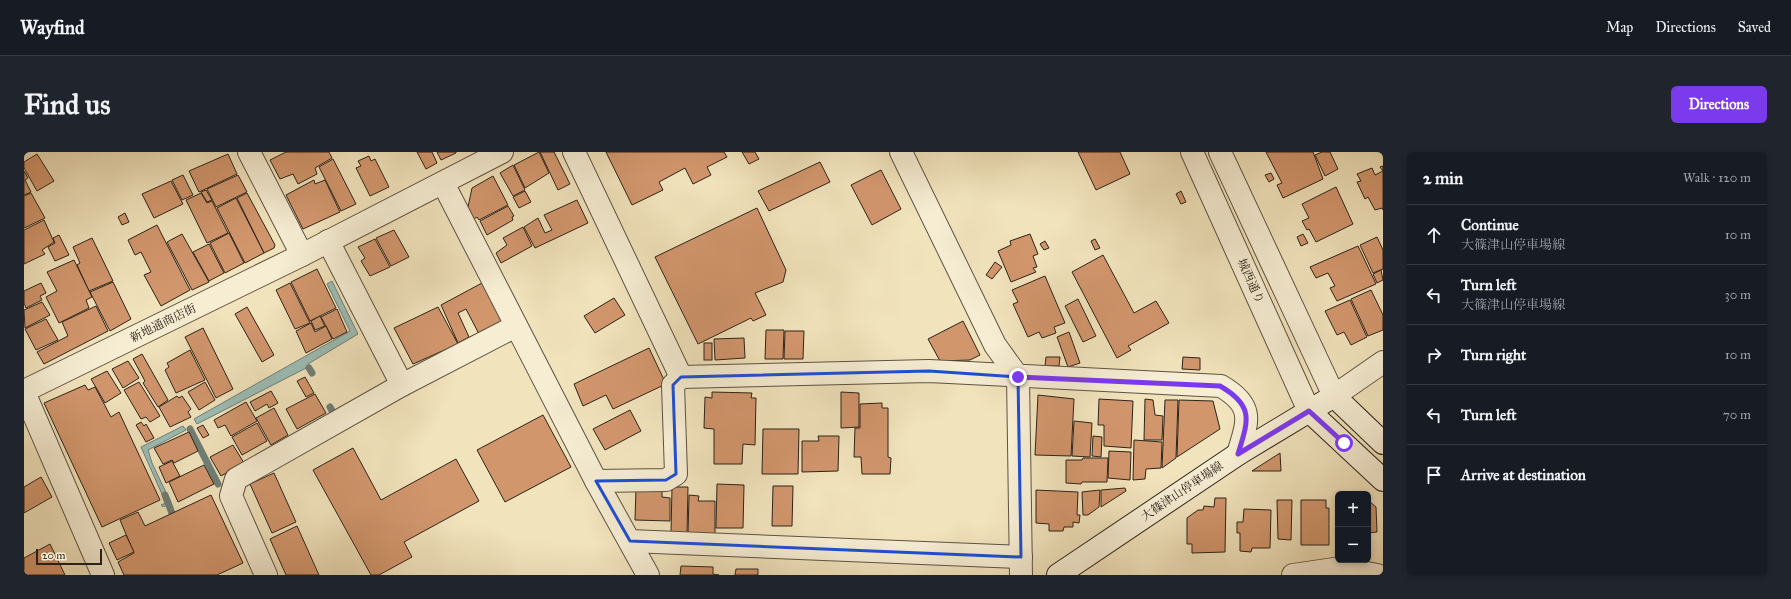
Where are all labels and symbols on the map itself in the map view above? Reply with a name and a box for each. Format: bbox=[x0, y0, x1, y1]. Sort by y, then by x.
street label: 城西通り bbox=[1235, 256, 1267, 306]
street label: 新地通商店街 bbox=[128, 300, 199, 345]
route end bbox=[1009, 368, 1027, 386]
route start bbox=[1335, 434, 1353, 452]
street label: 大篠津山停車場線 bbox=[1138, 458, 1226, 524]
scale bar bbox=[36, 547, 102, 566]

